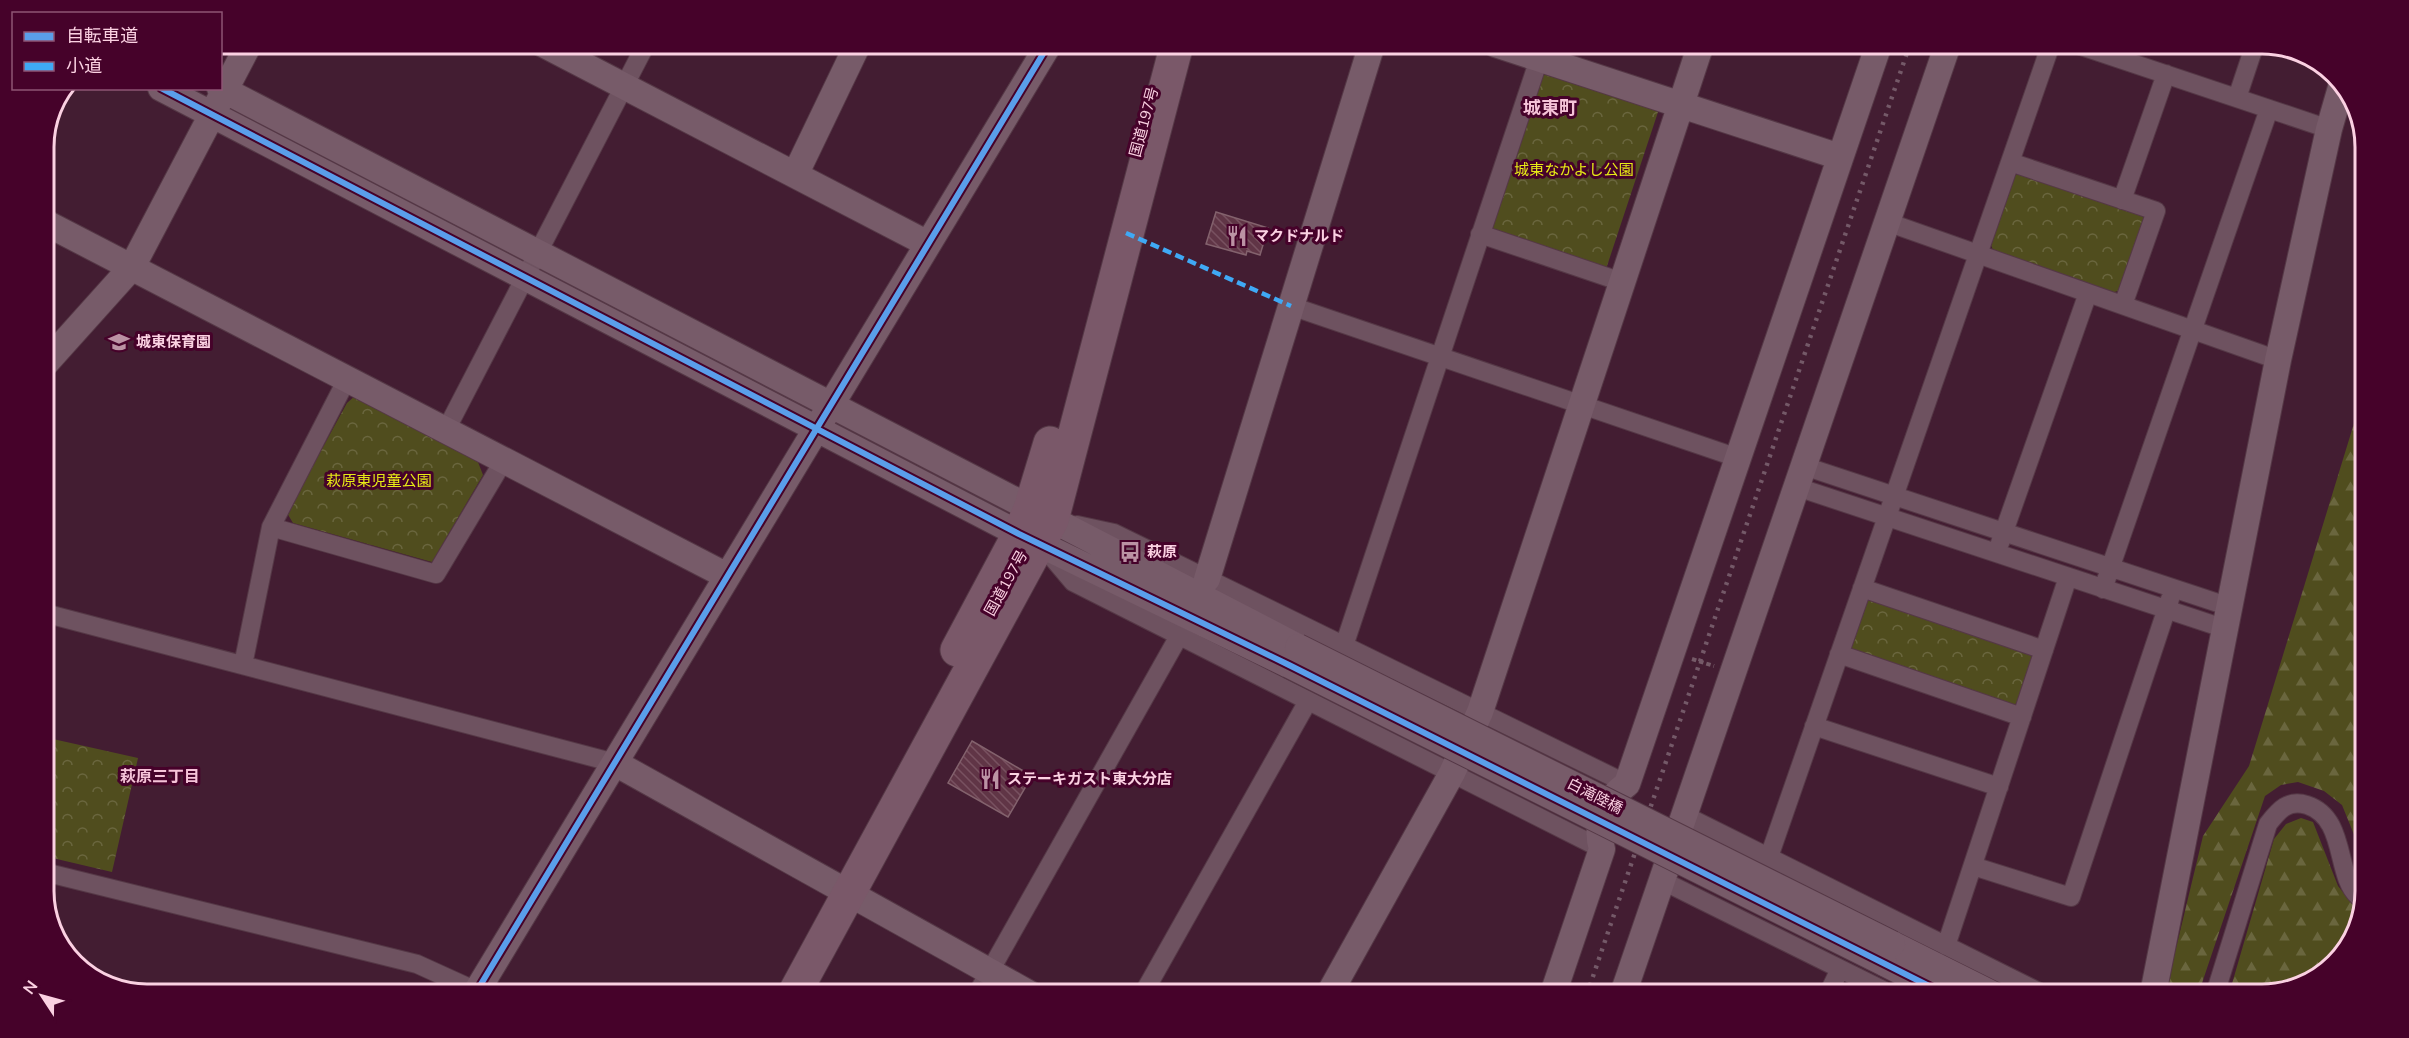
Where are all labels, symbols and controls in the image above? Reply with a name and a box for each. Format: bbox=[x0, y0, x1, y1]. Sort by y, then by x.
legend bbox=[12, 12, 222, 90]
text: 自転車道 bbox=[66, 24, 138, 47]
text: 小道 bbox=[66, 54, 102, 77]
street label: 国道197号 bbox=[1125, 85, 1162, 159]
district label: 城東町 bbox=[1523, 96, 1577, 119]
park label: 城東なかよし公園 bbox=[1514, 160, 1634, 179]
restaurant icon: マクドナルド bbox=[1225, 224, 1249, 248]
place label: マクドナルド bbox=[1254, 226, 1344, 245]
school or university icon: 城東保育園 bbox=[107, 330, 131, 354]
place label: 城東保育園 bbox=[136, 332, 211, 351]
park label: 萩原東児童公園 bbox=[326, 471, 432, 490]
bus stop icon: 萩原 bbox=[1118, 540, 1142, 564]
place label: 萩原 bbox=[1147, 542, 1177, 561]
street label: 国道197号 bbox=[980, 547, 1031, 619]
district label: 萩原三丁目 bbox=[120, 766, 200, 786]
restaurant icon: ステーキガスト東大分店 bbox=[978, 767, 1002, 791]
place label: ステーキガスト東大分店 bbox=[1007, 769, 1172, 788]
street label: 白滝陸橋 bbox=[1564, 773, 1626, 818]
north arrow bbox=[12, 966, 72, 1026]
text: N bbox=[18, 976, 42, 998]

